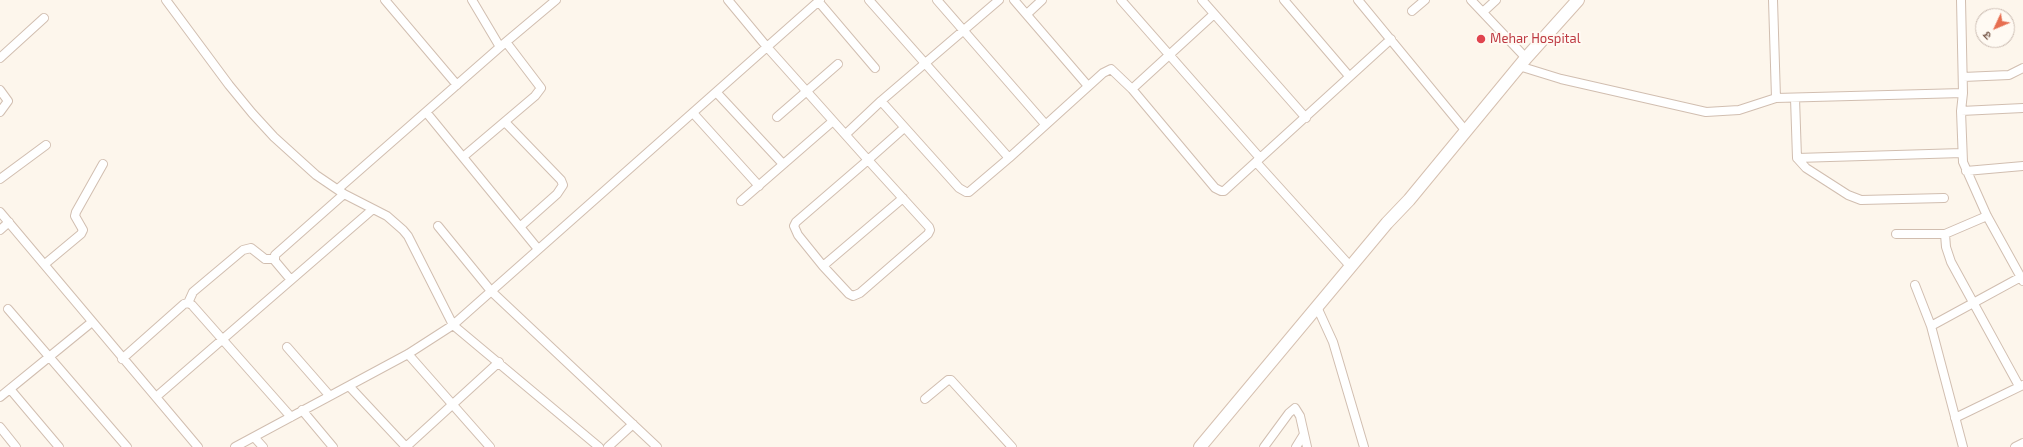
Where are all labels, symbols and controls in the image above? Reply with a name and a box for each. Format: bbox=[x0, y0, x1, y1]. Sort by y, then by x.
north arrow bbox=[1975, 8, 2015, 48]
text: उ bbox=[1980, 29, 1994, 43]
place label: Mehar Hospital bbox=[1490, 31, 1581, 47]
marker: Mehar Hospital bbox=[1475, 33, 1487, 45]

